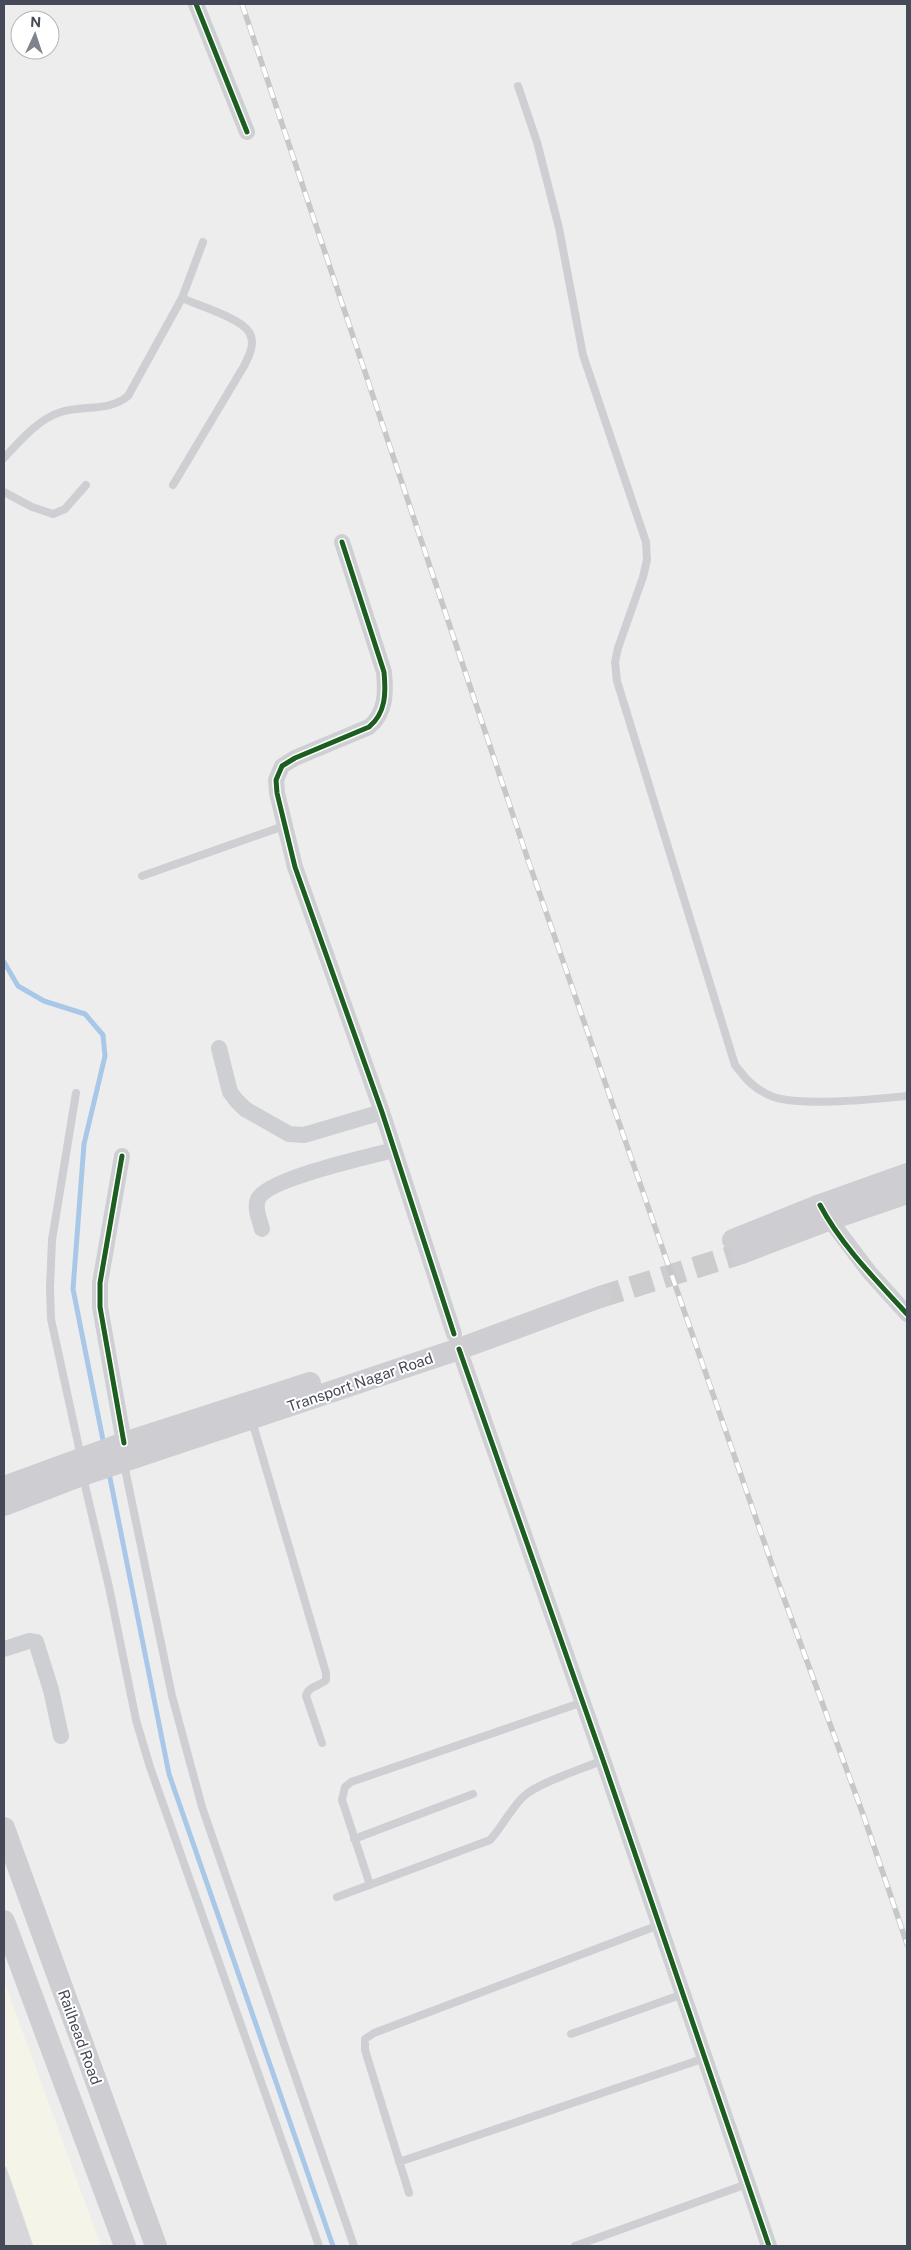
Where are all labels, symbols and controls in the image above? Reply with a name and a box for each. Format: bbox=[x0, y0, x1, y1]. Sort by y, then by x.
north arrow bbox=[10, 10, 60, 60]
text: N bbox=[30, 14, 42, 30]
street label: Transport Nagar Road bbox=[285, 1349, 435, 1415]
street label: Railhead Road bbox=[55, 1987, 105, 2087]

